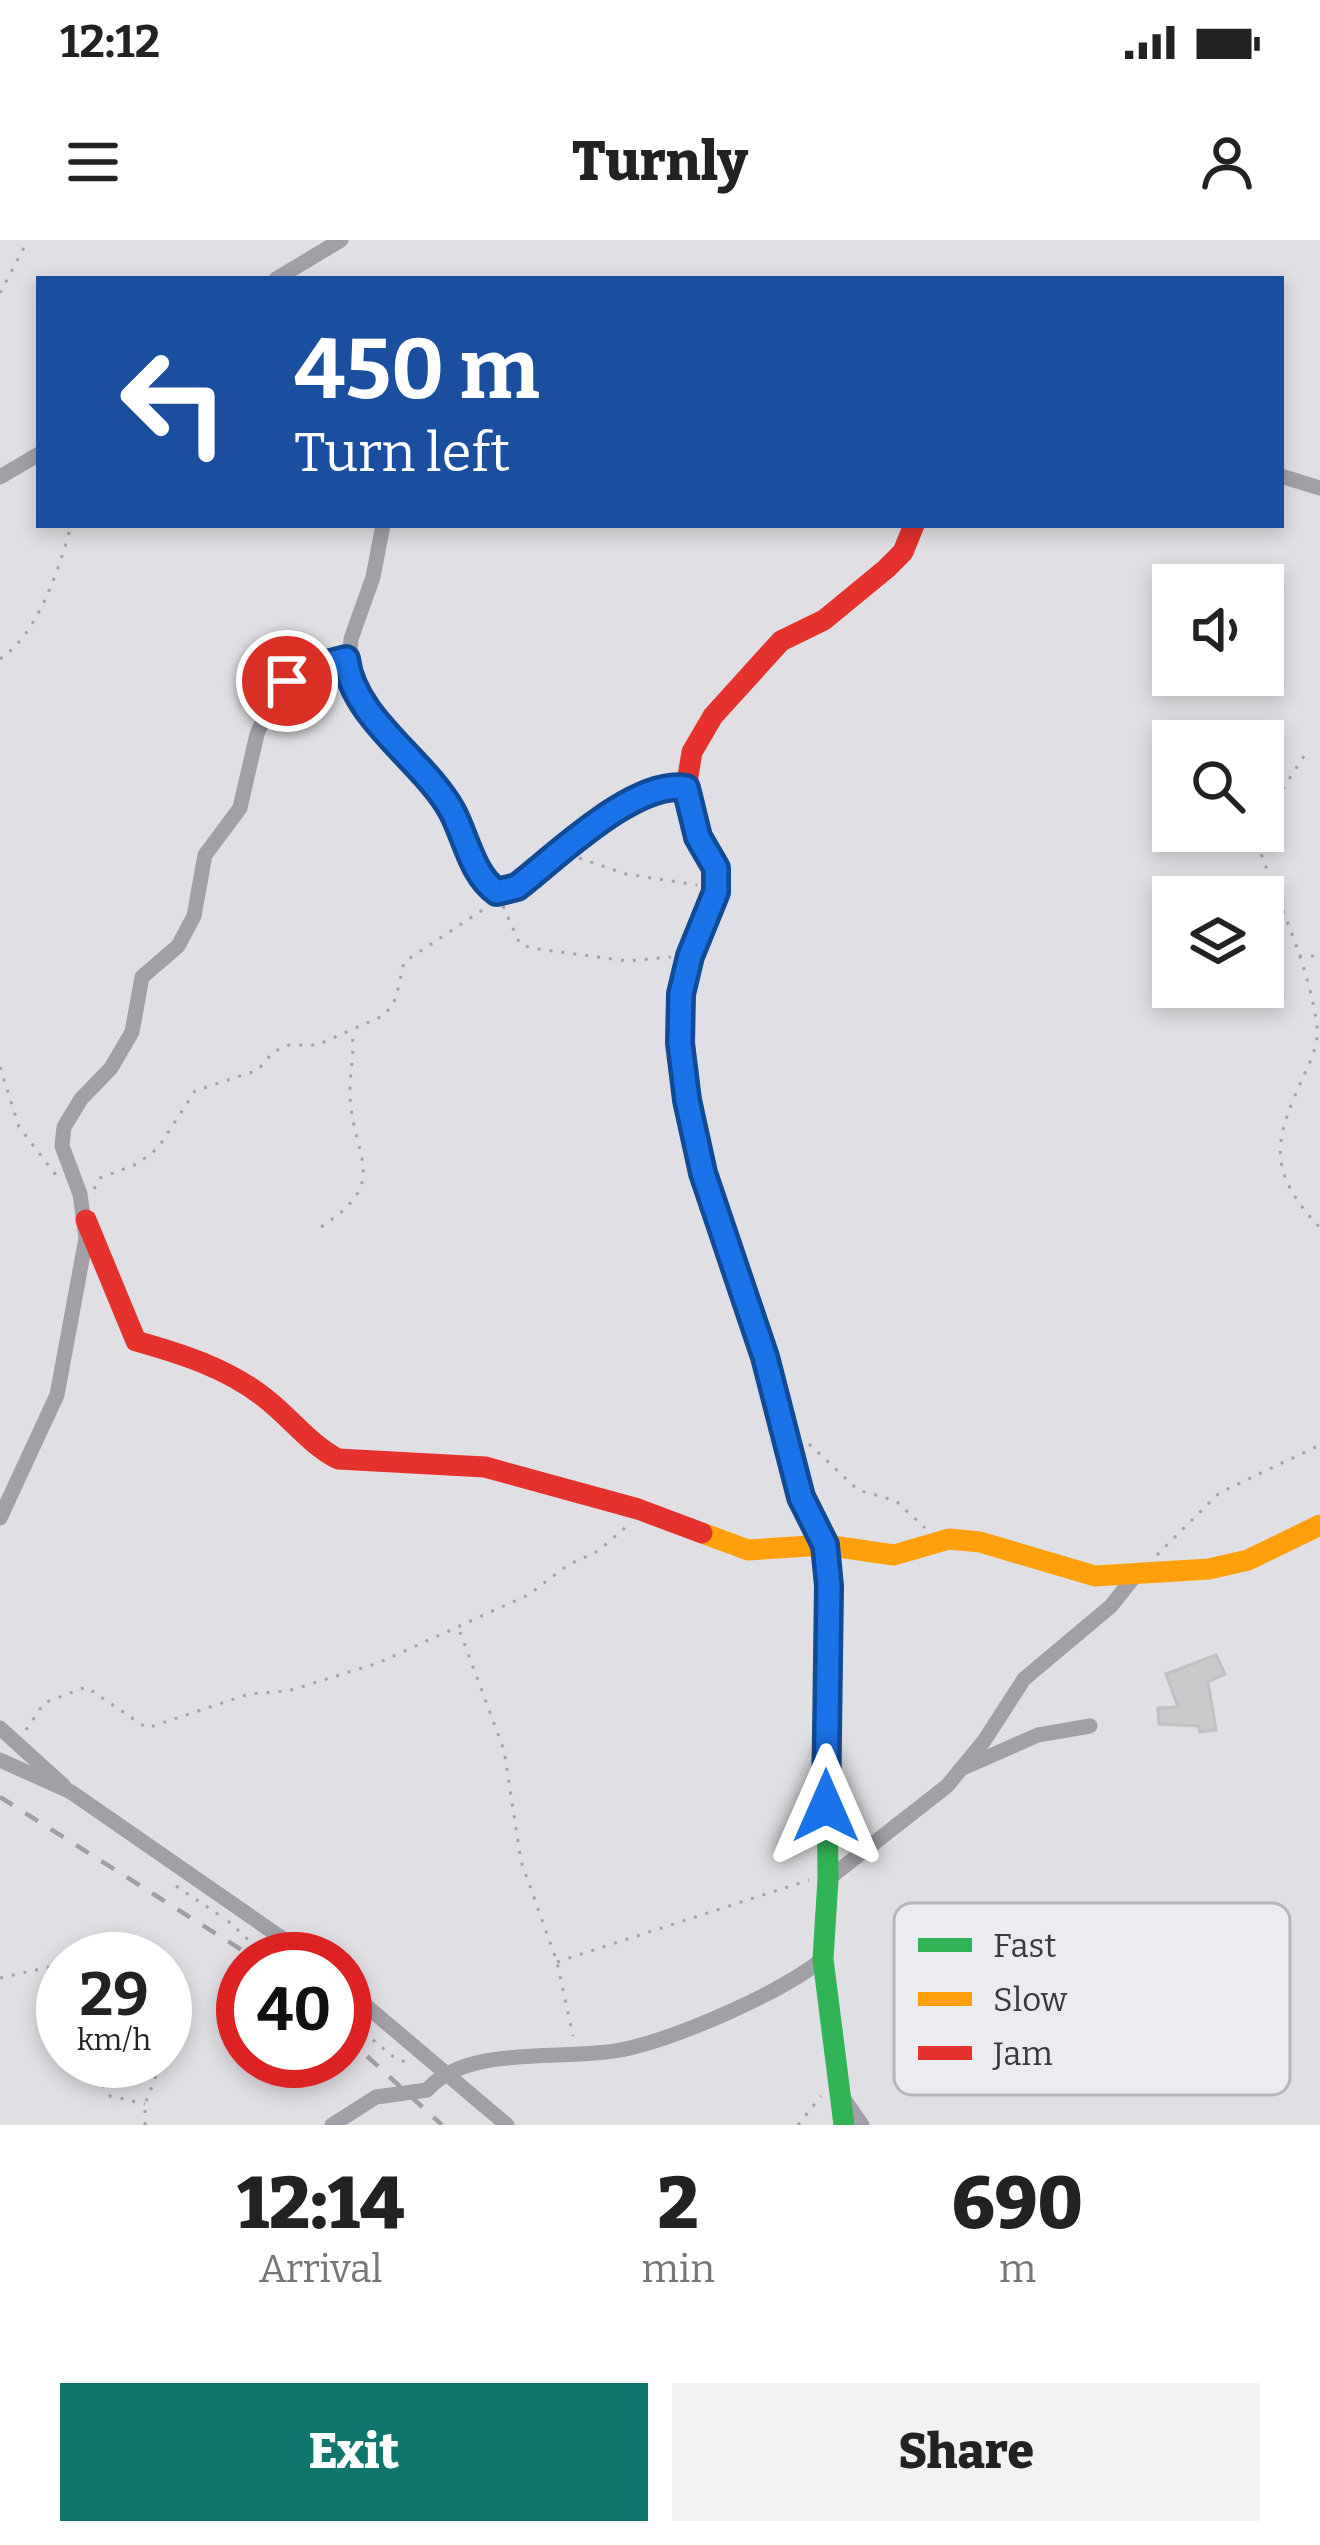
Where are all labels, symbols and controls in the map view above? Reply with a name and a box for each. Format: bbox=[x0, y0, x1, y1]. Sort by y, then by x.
text: 12:12 bbox=[60, 15, 160, 69]
icon: menu bbox=[60, 129, 126, 195]
icon: person bbox=[1194, 129, 1260, 195]
text: Turnly bbox=[572, 130, 748, 194]
text: 450 m bbox=[294, 319, 540, 420]
icon: left bbox=[96, 324, 252, 480]
text: Turn left bbox=[294, 421, 510, 485]
map controls bbox=[1152, 564, 1284, 1008]
button: sound bbox=[1152, 564, 1284, 696]
pin bbox=[236, 630, 338, 732]
icon: arrive bbox=[254, 648, 320, 714]
button: search bbox=[1152, 720, 1284, 852]
button: layers bbox=[1152, 876, 1284, 1008]
position arrow bbox=[763, 1743, 889, 1869]
legend bbox=[894, 1903, 1290, 2095]
text: Fast bbox=[993, 1926, 1056, 1966]
speed limit sign: 40 bbox=[216, 1932, 372, 2088]
text: 29 bbox=[79, 1959, 149, 2031]
text: Slow bbox=[993, 1980, 1068, 2020]
text: km/h bbox=[77, 2022, 151, 2058]
text: Jam bbox=[992, 2034, 1053, 2074]
text: 12:14 bbox=[237, 2161, 404, 2247]
text: 2 bbox=[658, 2161, 699, 2247]
text: 690 bbox=[952, 2161, 1083, 2247]
text: Arrival bbox=[259, 2246, 383, 2292]
text: min bbox=[641, 2246, 715, 2292]
text: m bbox=[999, 2246, 1036, 2292]
button: Exit bbox=[60, 2383, 648, 2521]
button: Share bbox=[672, 2383, 1260, 2521]

